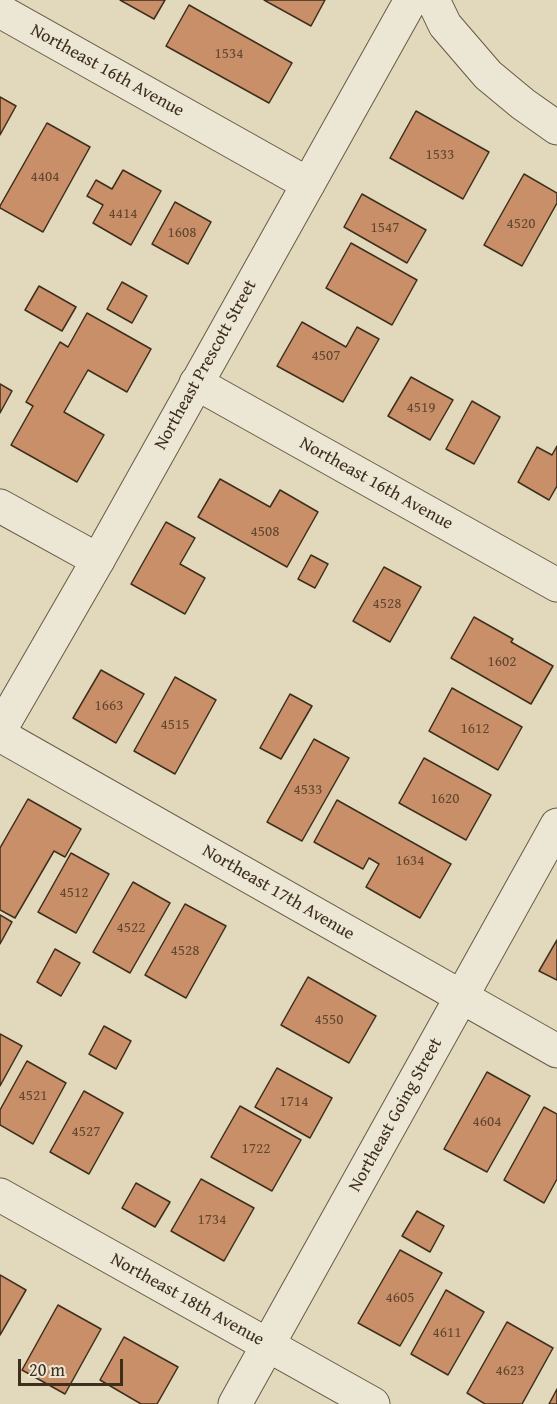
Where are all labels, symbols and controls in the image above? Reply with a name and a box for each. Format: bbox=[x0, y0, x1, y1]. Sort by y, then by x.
street label: Northeast 16th Avenue bbox=[26, 20, 188, 122]
house number: 1534 bbox=[215, 45, 243, 63]
house number: 1533 bbox=[426, 146, 454, 164]
house number: 4404 bbox=[31, 168, 59, 186]
house number: 4414 bbox=[109, 205, 137, 223]
house number: 4520 bbox=[507, 215, 535, 233]
house number: 1547 bbox=[371, 219, 399, 237]
house number: 1608 bbox=[168, 224, 196, 242]
street label: Northeast Prescott Street bbox=[150, 276, 262, 454]
house number: 4507 bbox=[312, 347, 340, 365]
house number: 4519 bbox=[407, 399, 435, 417]
street label: Northeast 16th Avenue bbox=[295, 433, 457, 535]
house number: 4508 bbox=[251, 523, 279, 541]
house number: 4528 bbox=[373, 595, 401, 613]
house number: 1602 bbox=[488, 653, 516, 671]
house number: 1663 bbox=[95, 697, 123, 715]
house number: 4515 bbox=[161, 716, 189, 734]
house number: 1612 bbox=[461, 720, 489, 738]
house number: 4533 bbox=[294, 781, 322, 799]
house number: 1620 bbox=[431, 790, 459, 808]
street label: Northeast 17th Avenue bbox=[198, 841, 358, 945]
house number: 1634 bbox=[396, 852, 424, 870]
house number: 4512 bbox=[60, 884, 88, 902]
house number: 4522 bbox=[117, 919, 145, 937]
house number: 4528 bbox=[171, 942, 199, 960]
house number: 4550 bbox=[315, 1011, 343, 1029]
street label: Northeast Going Street bbox=[345, 1034, 447, 1196]
house number: 4521 bbox=[19, 1087, 47, 1105]
house number: 1714 bbox=[280, 1093, 308, 1111]
house number: 4604 bbox=[473, 1113, 501, 1131]
house number: 4527 bbox=[72, 1123, 100, 1141]
house number: 1722 bbox=[242, 1140, 270, 1158]
house number: 1734 bbox=[198, 1211, 226, 1229]
street label: Northeast 18th Avenue bbox=[106, 1249, 268, 1351]
house number: 4605 bbox=[386, 1289, 414, 1307]
house number: 4611 bbox=[433, 1324, 461, 1342]
scale bar bbox=[21, 1347, 126, 1385]
text: 20 m bbox=[29, 1356, 65, 1383]
house number: 4623 bbox=[496, 1362, 524, 1380]

